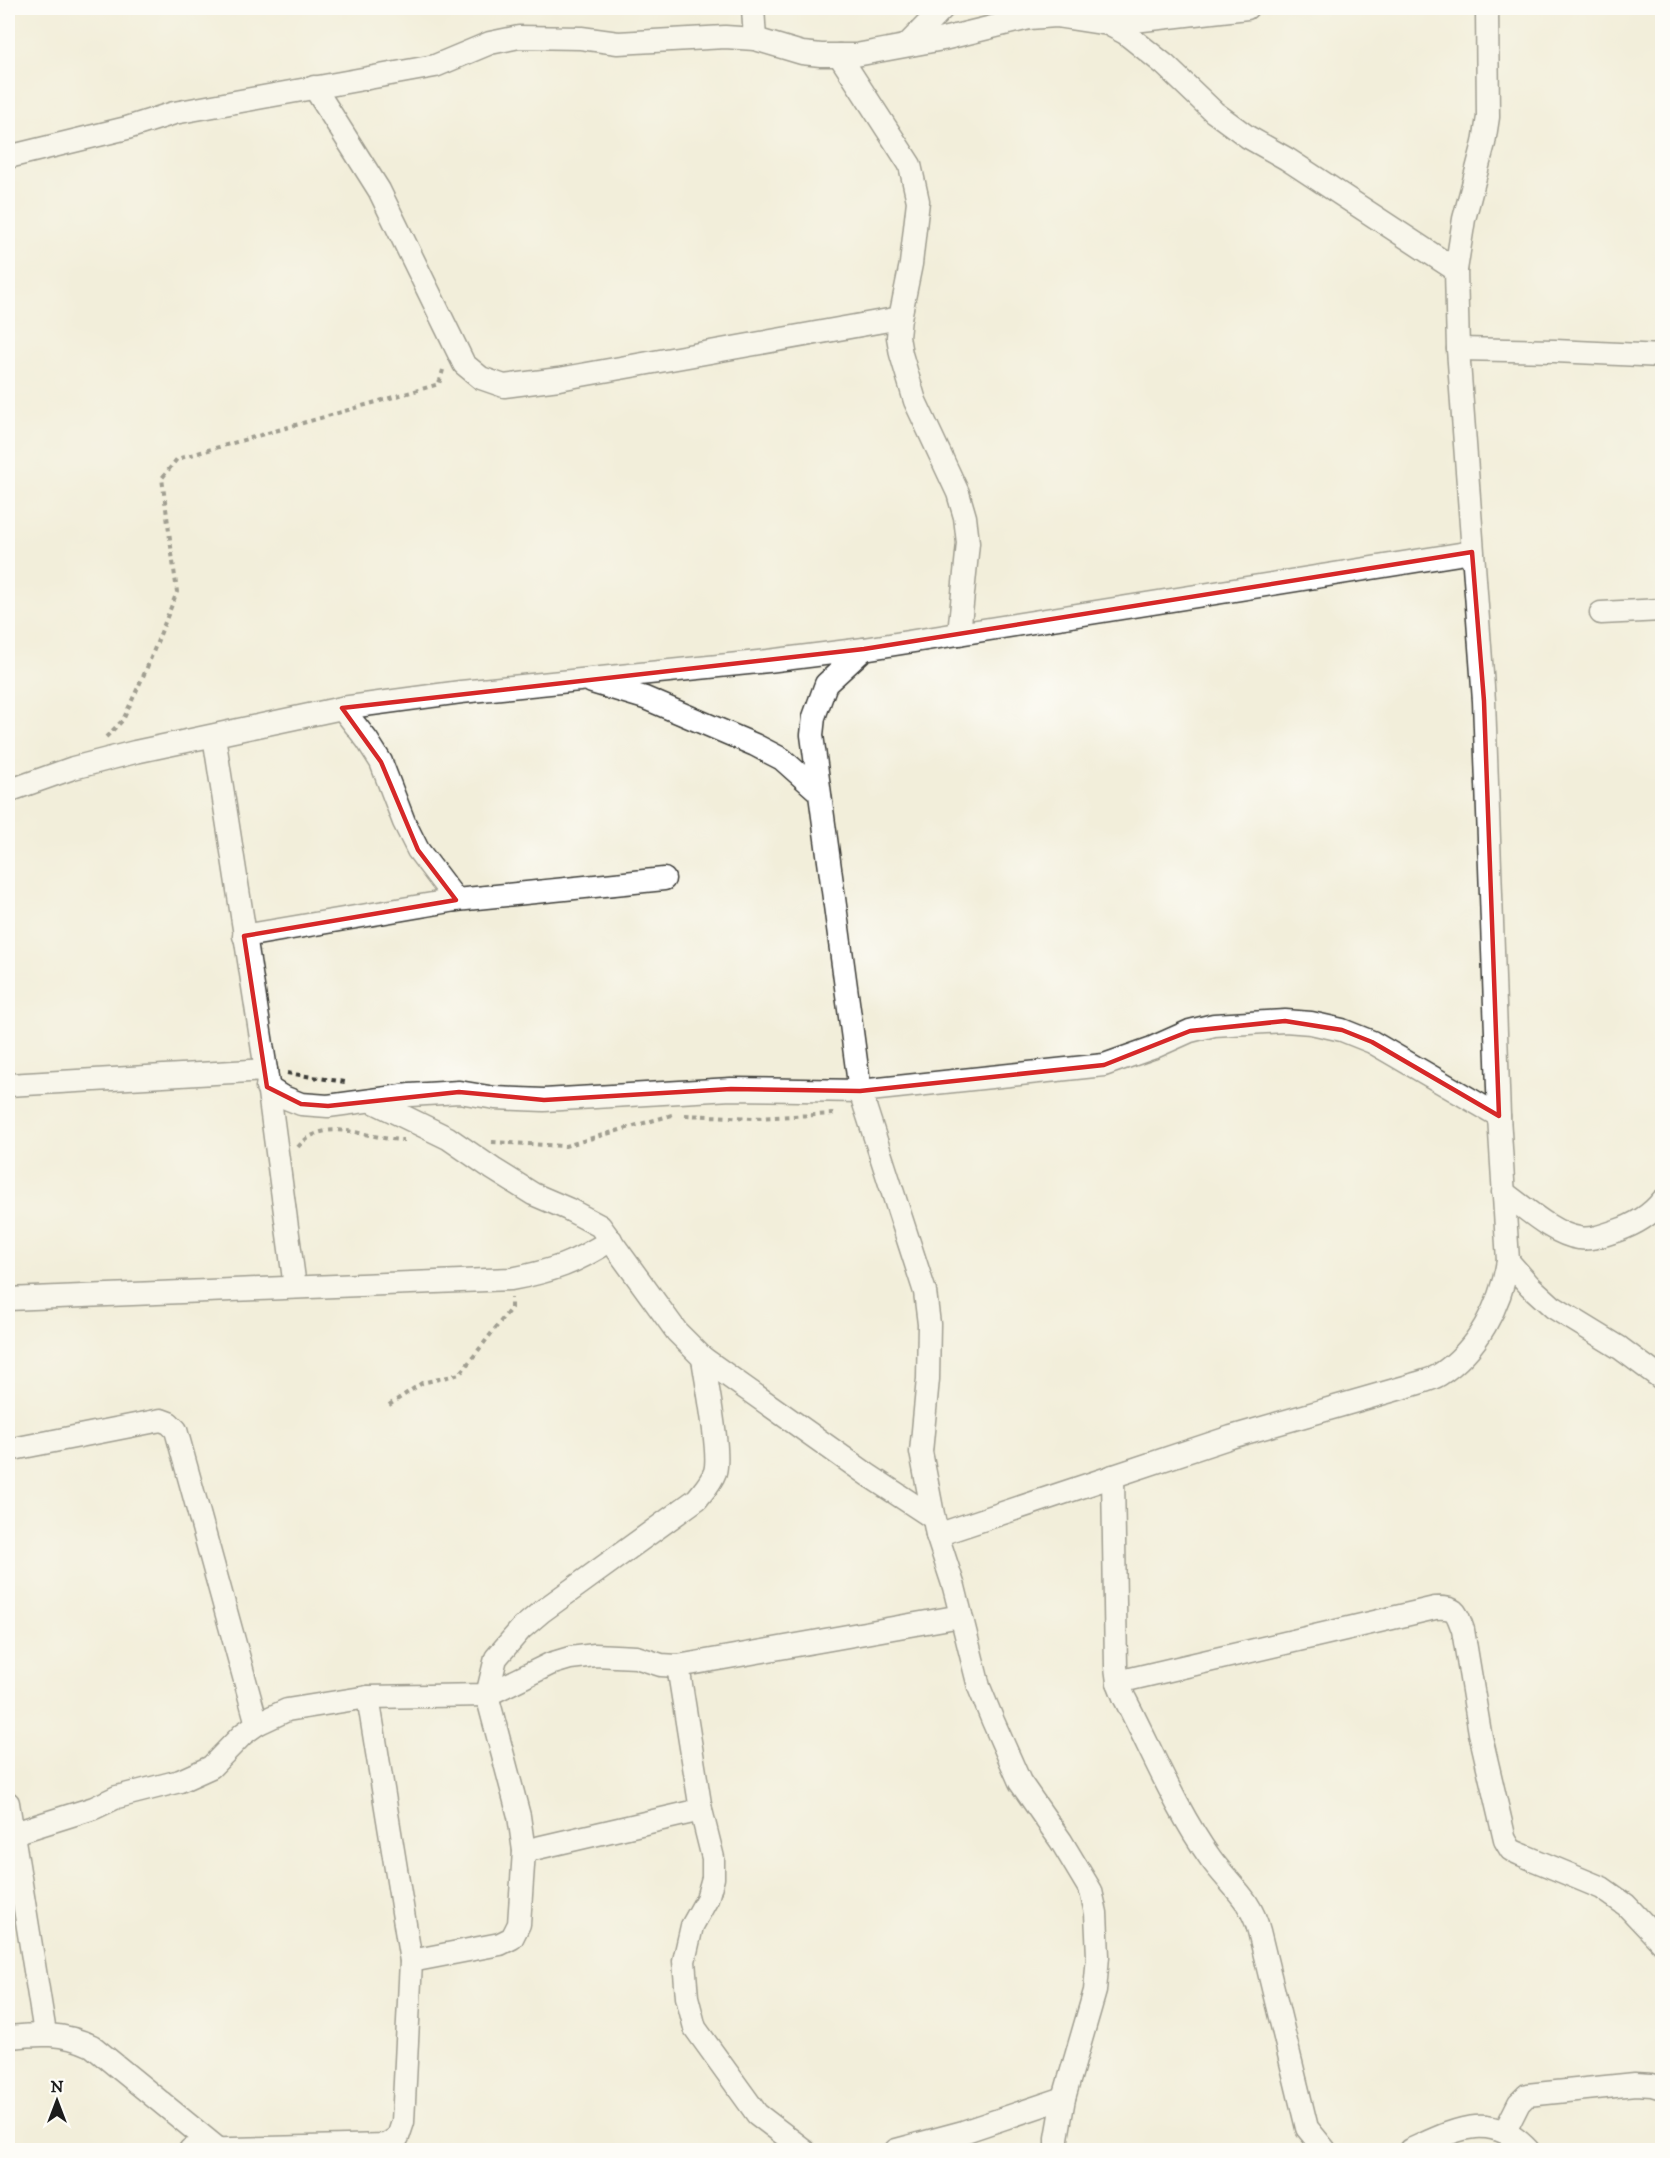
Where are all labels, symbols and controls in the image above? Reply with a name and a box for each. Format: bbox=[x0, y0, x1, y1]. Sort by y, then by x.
north arrow bbox=[27, 2071, 87, 2131]
text: N bbox=[50, 2077, 64, 2097]

